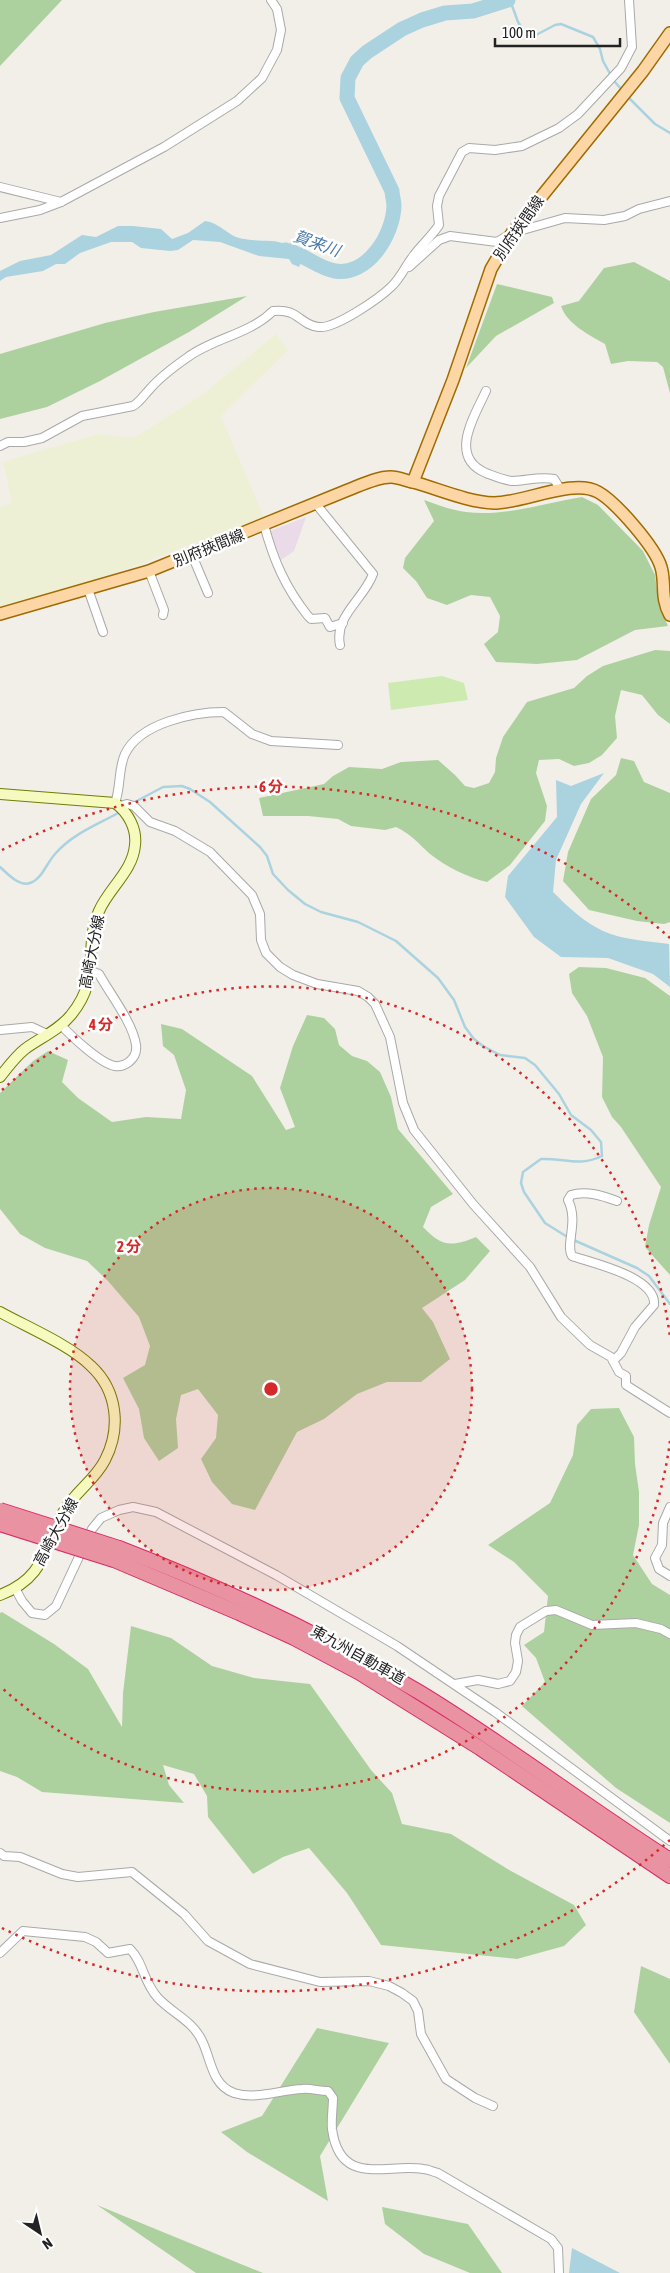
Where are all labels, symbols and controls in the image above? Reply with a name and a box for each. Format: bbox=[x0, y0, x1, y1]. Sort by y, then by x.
scale bar bbox=[495, 15, 620, 47]
text: 100 m bbox=[502, 24, 536, 41]
street label: 別府挾間線 bbox=[490, 192, 547, 263]
water label: 賀来川 bbox=[291, 226, 345, 260]
street label: 別府挾間線 bbox=[171, 526, 247, 569]
text: 6 分 bbox=[259, 778, 283, 795]
street label: 高崎大分線 bbox=[76, 913, 107, 990]
text: 4 分 bbox=[88, 1016, 113, 1033]
text: 2 分 bbox=[117, 1238, 141, 1255]
centre of rings bbox=[262, 1380, 280, 1398]
street label: 高崎大分線 bbox=[30, 1495, 81, 1569]
street label: 東九州自動車道 bbox=[308, 1622, 408, 1687]
north arrow bbox=[15, 2208, 65, 2258]
text: N bbox=[39, 2235, 55, 2253]

